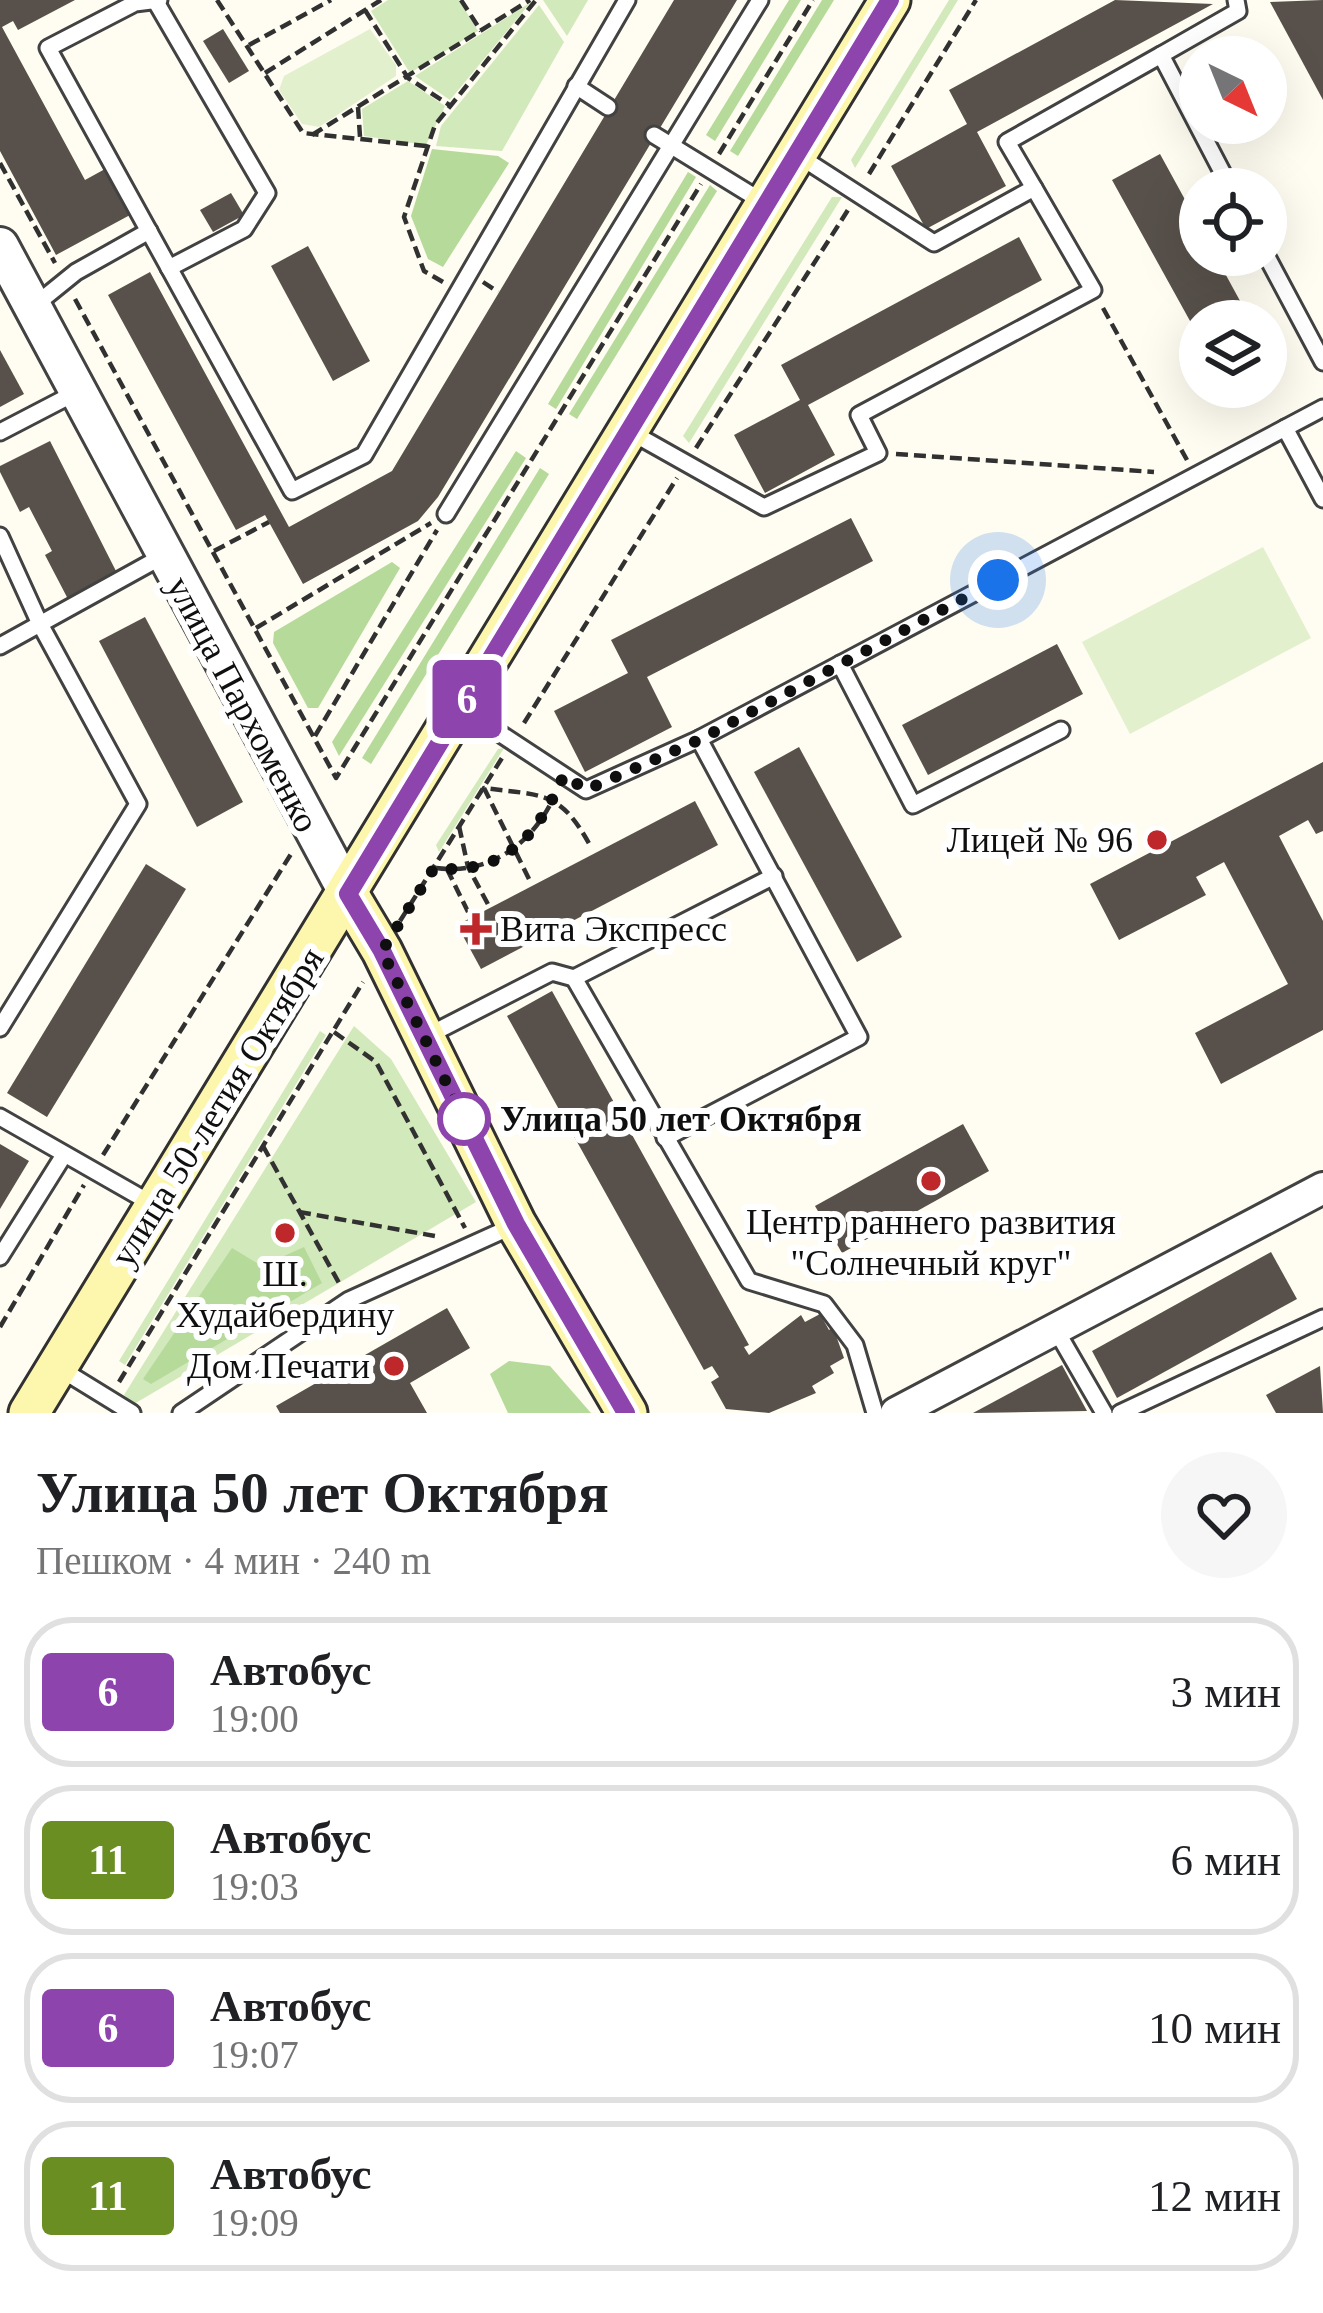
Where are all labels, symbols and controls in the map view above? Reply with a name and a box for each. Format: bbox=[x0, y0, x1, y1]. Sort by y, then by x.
north arrow bbox=[1179, 36, 1287, 144]
map controls bbox=[1179, 36, 1287, 408]
button: locate bbox=[1179, 168, 1287, 276]
button: layers bbox=[1179, 300, 1287, 408]
your location bbox=[968, 550, 1028, 610]
street label: улица Пархоменко bbox=[159, 569, 327, 839]
line badge: 6 bbox=[428, 660, 506, 738]
text: 6 bbox=[457, 676, 478, 722]
place label: Лицей № 96 bbox=[946, 820, 1133, 860]
marker: Лицей № 96 bbox=[1144, 827, 1170, 853]
place label: Вита Экспресс bbox=[500, 909, 727, 949]
marker: Вита Экспресс bbox=[463, 916, 489, 942]
street label: улица 50-летия Октября bbox=[103, 940, 331, 1274]
marker: Улица 50 лет Октября bbox=[439, 1094, 489, 1144]
place label: Улица 50 лет Октября bbox=[500, 1099, 862, 1139]
marker: Центр раннего развития "Солнечный круг" bbox=[918, 1168, 944, 1194]
place label: Центр раннего развития "Солнечный круг" bbox=[746, 1202, 1116, 1283]
marker: Ш. Худайбердину bbox=[272, 1220, 298, 1246]
place label: Ш. Худайбердину bbox=[176, 1254, 394, 1335]
place label: Дом Печати bbox=[187, 1346, 370, 1386]
marker: Дом Печати bbox=[381, 1353, 407, 1379]
button: heart bbox=[1161, 1452, 1287, 1578]
text: Улица 50 лет Октября bbox=[36, 1461, 609, 1524]
text: Пешком · 4 мин · 240 m bbox=[36, 1539, 431, 1582]
text: Автобус bbox=[210, 1645, 372, 1695]
text: 3 мин bbox=[1171, 1667, 1281, 1717]
text: 6 bbox=[98, 1669, 119, 1715]
text: 19:00 bbox=[210, 1697, 299, 1740]
text: Автобус bbox=[210, 1813, 372, 1863]
text: 6 мин bbox=[1171, 1835, 1281, 1885]
text: 11 bbox=[88, 1837, 128, 1883]
text: 19:03 bbox=[210, 1865, 299, 1908]
text: Автобус bbox=[210, 1981, 372, 2031]
text: 10 мин bbox=[1148, 2003, 1281, 2053]
text: 6 bbox=[98, 2005, 119, 2051]
text: 19:07 bbox=[210, 2033, 299, 2076]
text: Автобус bbox=[210, 2149, 372, 2199]
text: 12 мин bbox=[1148, 2171, 1281, 2221]
text: 11 bbox=[88, 2173, 128, 2219]
text: 19:09 bbox=[210, 2201, 299, 2244]

